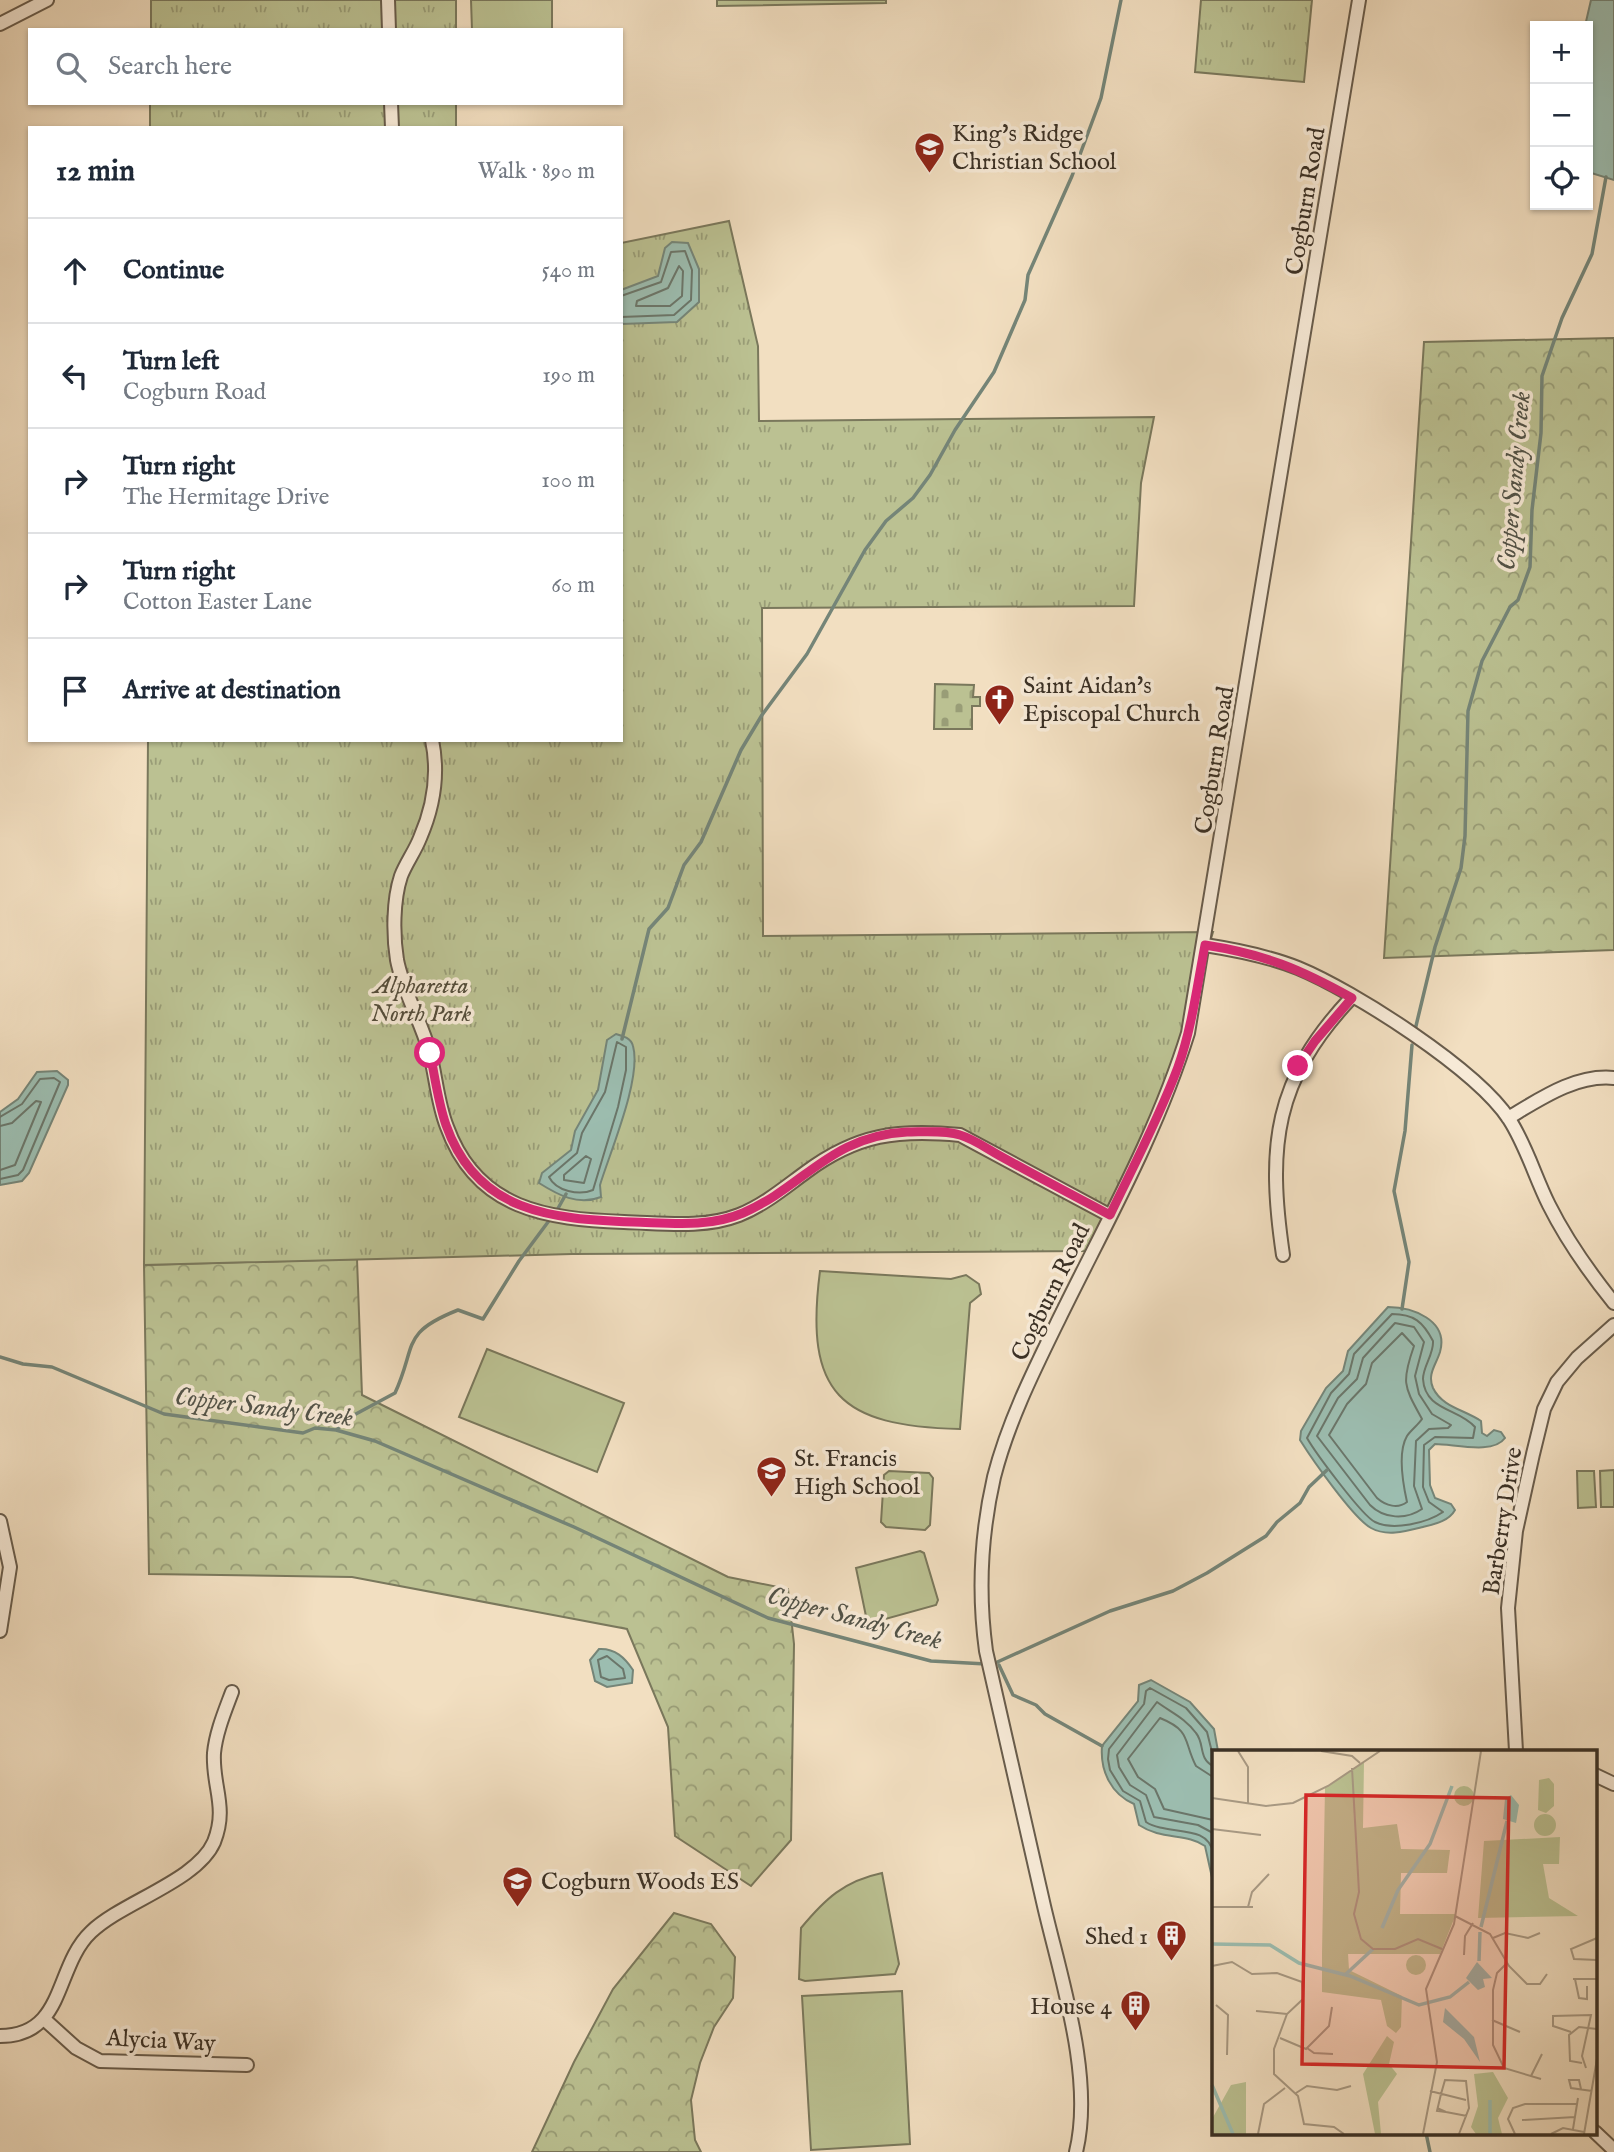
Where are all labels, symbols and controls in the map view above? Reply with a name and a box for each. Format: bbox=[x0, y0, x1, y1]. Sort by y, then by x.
map controls bbox=[1530, 21, 1593, 210]
button: + bbox=[1530, 21, 1593, 84]
search box bbox=[28, 28, 623, 105]
icon: search bbox=[52, 48, 90, 86]
text: Search here bbox=[108, 50, 232, 83]
button: − bbox=[1530, 84, 1593, 147]
place label: King's Ridge Christian School bbox=[952, 119, 1117, 178]
street label: Cogburn Road bbox=[1279, 125, 1334, 277]
school or university icon: King's Ridge Christian School bbox=[912, 130, 946, 174]
button: locate bbox=[1530, 147, 1593, 210]
text: 12 min bbox=[56, 153, 135, 191]
text: Walk · 890 m bbox=[478, 157, 595, 186]
icon: ahead bbox=[56, 252, 94, 290]
text: Continue bbox=[123, 254, 224, 287]
text: 540 m bbox=[541, 256, 595, 285]
text: Turn left bbox=[123, 345, 220, 378]
icon: left bbox=[56, 357, 94, 395]
text: 190 m bbox=[542, 361, 595, 390]
text: Cogburn Road bbox=[123, 378, 266, 407]
water label: Copper Sandy Creek bbox=[1490, 390, 1539, 572]
text: Turn right bbox=[123, 450, 236, 483]
icon: right bbox=[56, 462, 94, 500]
text: 100 m bbox=[541, 466, 595, 495]
text: The Hermitage Drive bbox=[123, 483, 329, 512]
text: Turn right bbox=[123, 555, 236, 588]
icon: right bbox=[56, 567, 94, 605]
text: 60 m bbox=[551, 571, 595, 600]
text: Cotton Easter Lane bbox=[123, 588, 312, 617]
place label: Saint Aidan's Episcopal Church bbox=[1023, 671, 1200, 730]
icon: arrive bbox=[56, 672, 94, 710]
text: Arrive at destination bbox=[123, 674, 341, 707]
church icon: Saint Aidan's Episcopal Church bbox=[983, 682, 1017, 726]
street label: Cogburn Road bbox=[1188, 684, 1243, 836]
park label: Alpharetta North Park bbox=[371, 971, 472, 1030]
route start bbox=[414, 1037, 445, 1068]
route end bbox=[1282, 1050, 1313, 1081]
street label: Cogburn Road bbox=[1005, 1219, 1098, 1367]
water label: Copper Sandy Creek bbox=[173, 1380, 355, 1435]
place label: St. Francis High School bbox=[794, 1444, 920, 1503]
street label: Barberry Drive bbox=[1476, 1445, 1530, 1597]
school or university icon: St. Francis High School bbox=[754, 1455, 788, 1499]
water label: Copper Sandy Creek bbox=[764, 1579, 946, 1658]
inset map bbox=[1212, 1750, 1596, 2134]
school or university icon: Cogburn Woods ES bbox=[501, 1864, 535, 1908]
place label: Cogburn Woods ES bbox=[541, 1867, 739, 1898]
building icon: Shed 1 bbox=[1154, 1919, 1188, 1963]
place label: Shed 1 bbox=[1085, 1922, 1148, 1953]
building icon: House 4 bbox=[1118, 1989, 1152, 2033]
place label: House 4 bbox=[1030, 1992, 1112, 2023]
street label: Alycia Way bbox=[104, 2023, 217, 2060]

